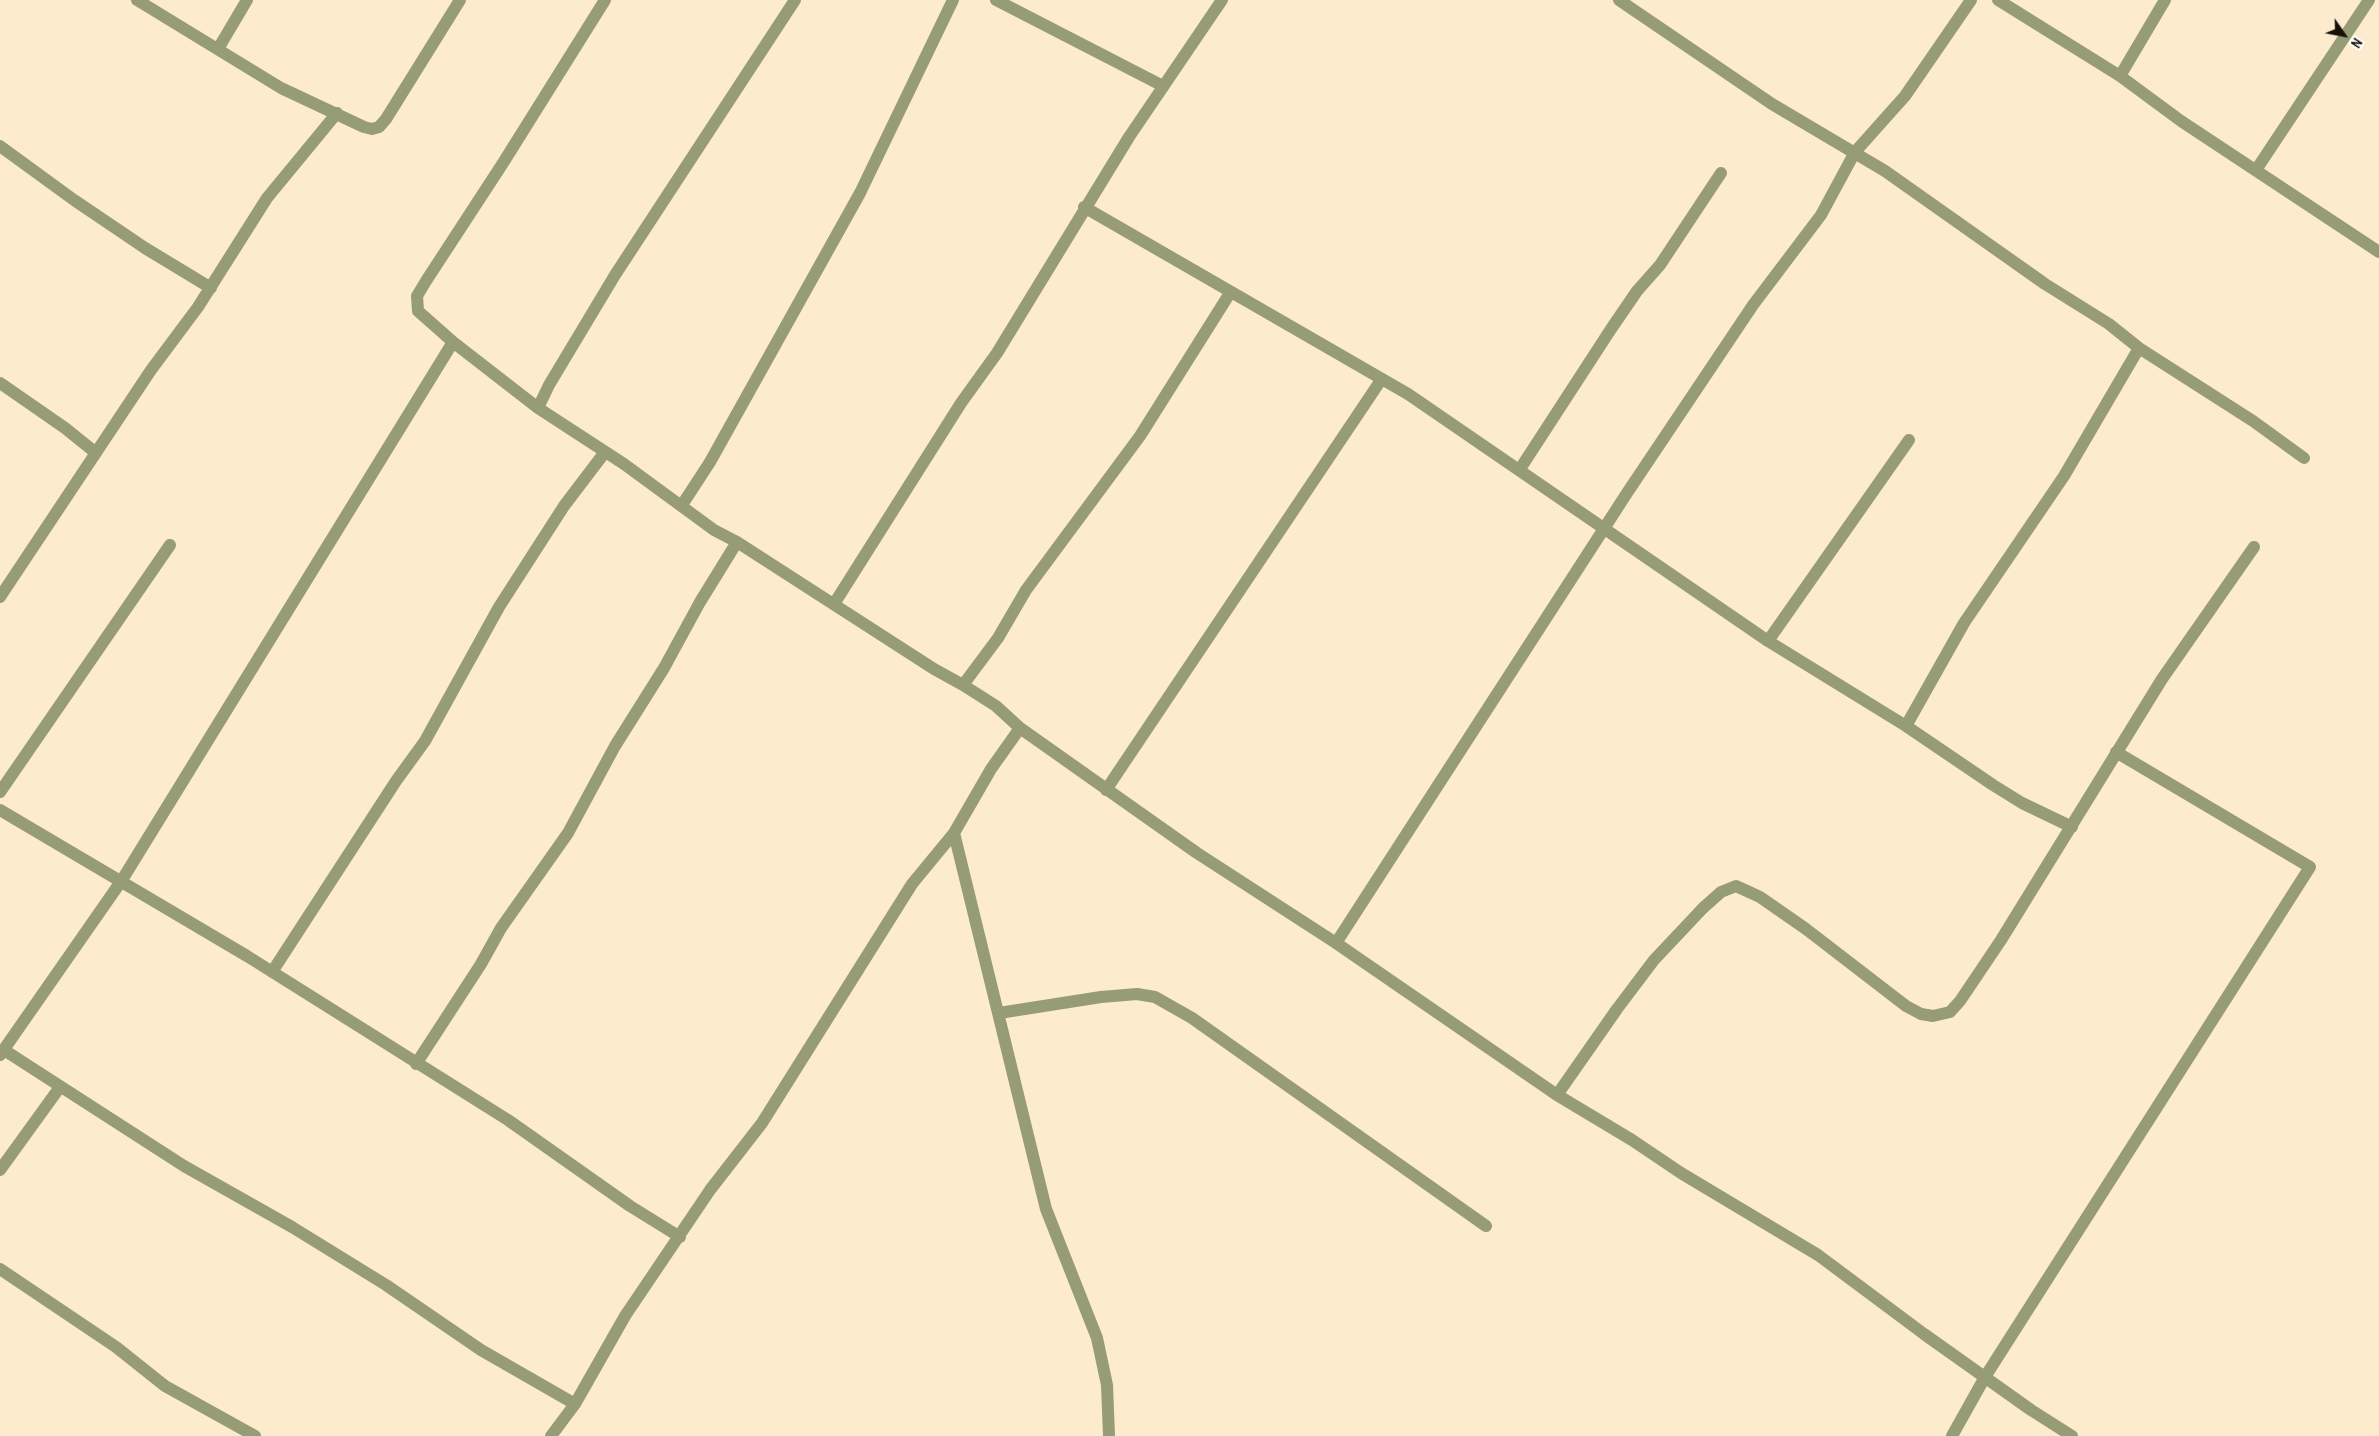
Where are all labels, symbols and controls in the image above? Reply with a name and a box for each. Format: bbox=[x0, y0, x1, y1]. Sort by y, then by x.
north arrow bbox=[2319, 10, 2369, 60]
text: N bbox=[2347, 35, 2366, 52]

